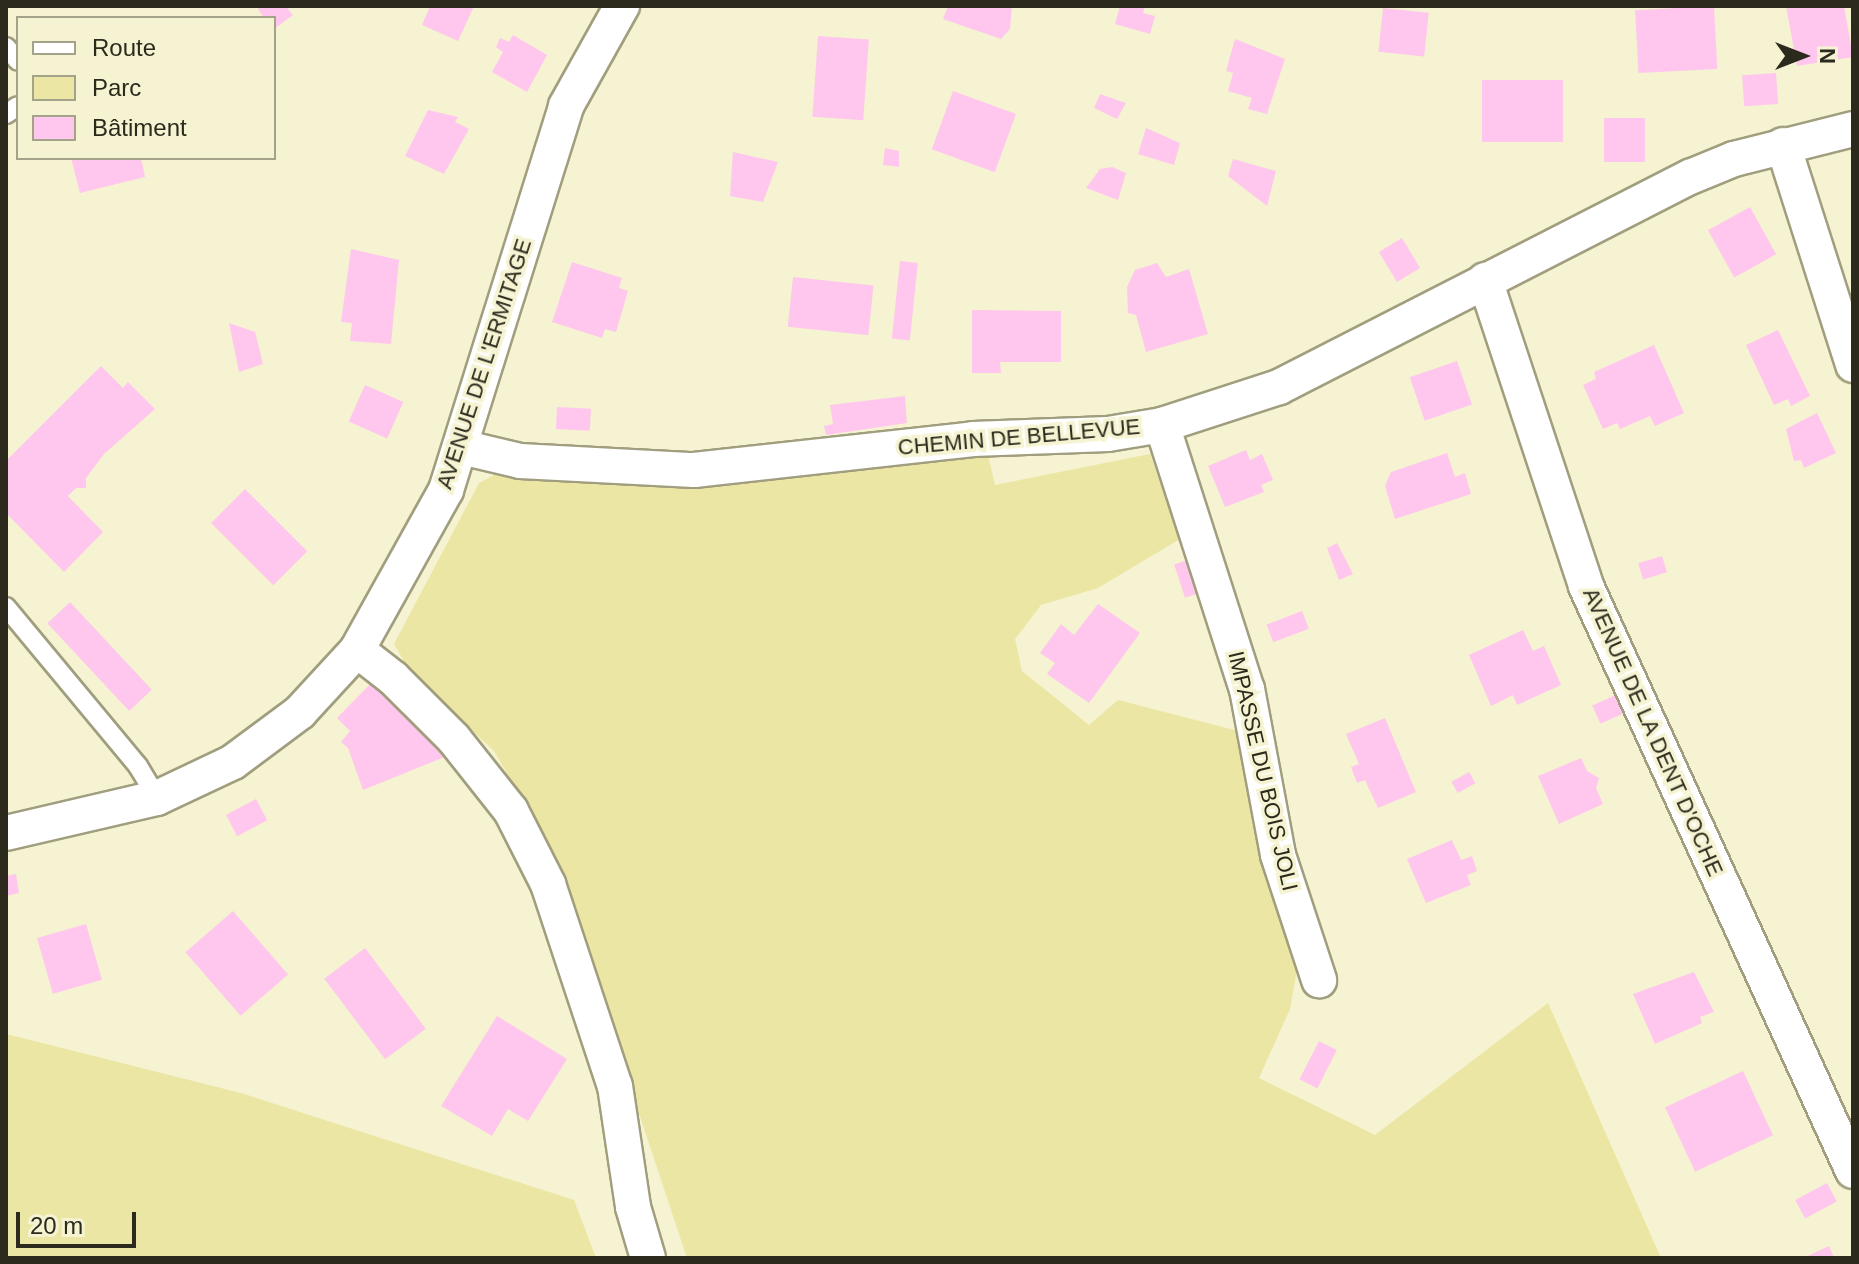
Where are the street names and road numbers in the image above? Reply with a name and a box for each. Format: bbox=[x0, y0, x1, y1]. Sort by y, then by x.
street label: AVENUE DE L'ERMITAGE bbox=[431, 236, 537, 492]
street label: CHEMIN DE BELLEVUE bbox=[897, 413, 1141, 461]
street label: AVENUE DE LA DENT D'OCHE bbox=[1577, 583, 1729, 881]
street label: IMPASSE DU BOIS JOLI bbox=[1223, 649, 1303, 893]

